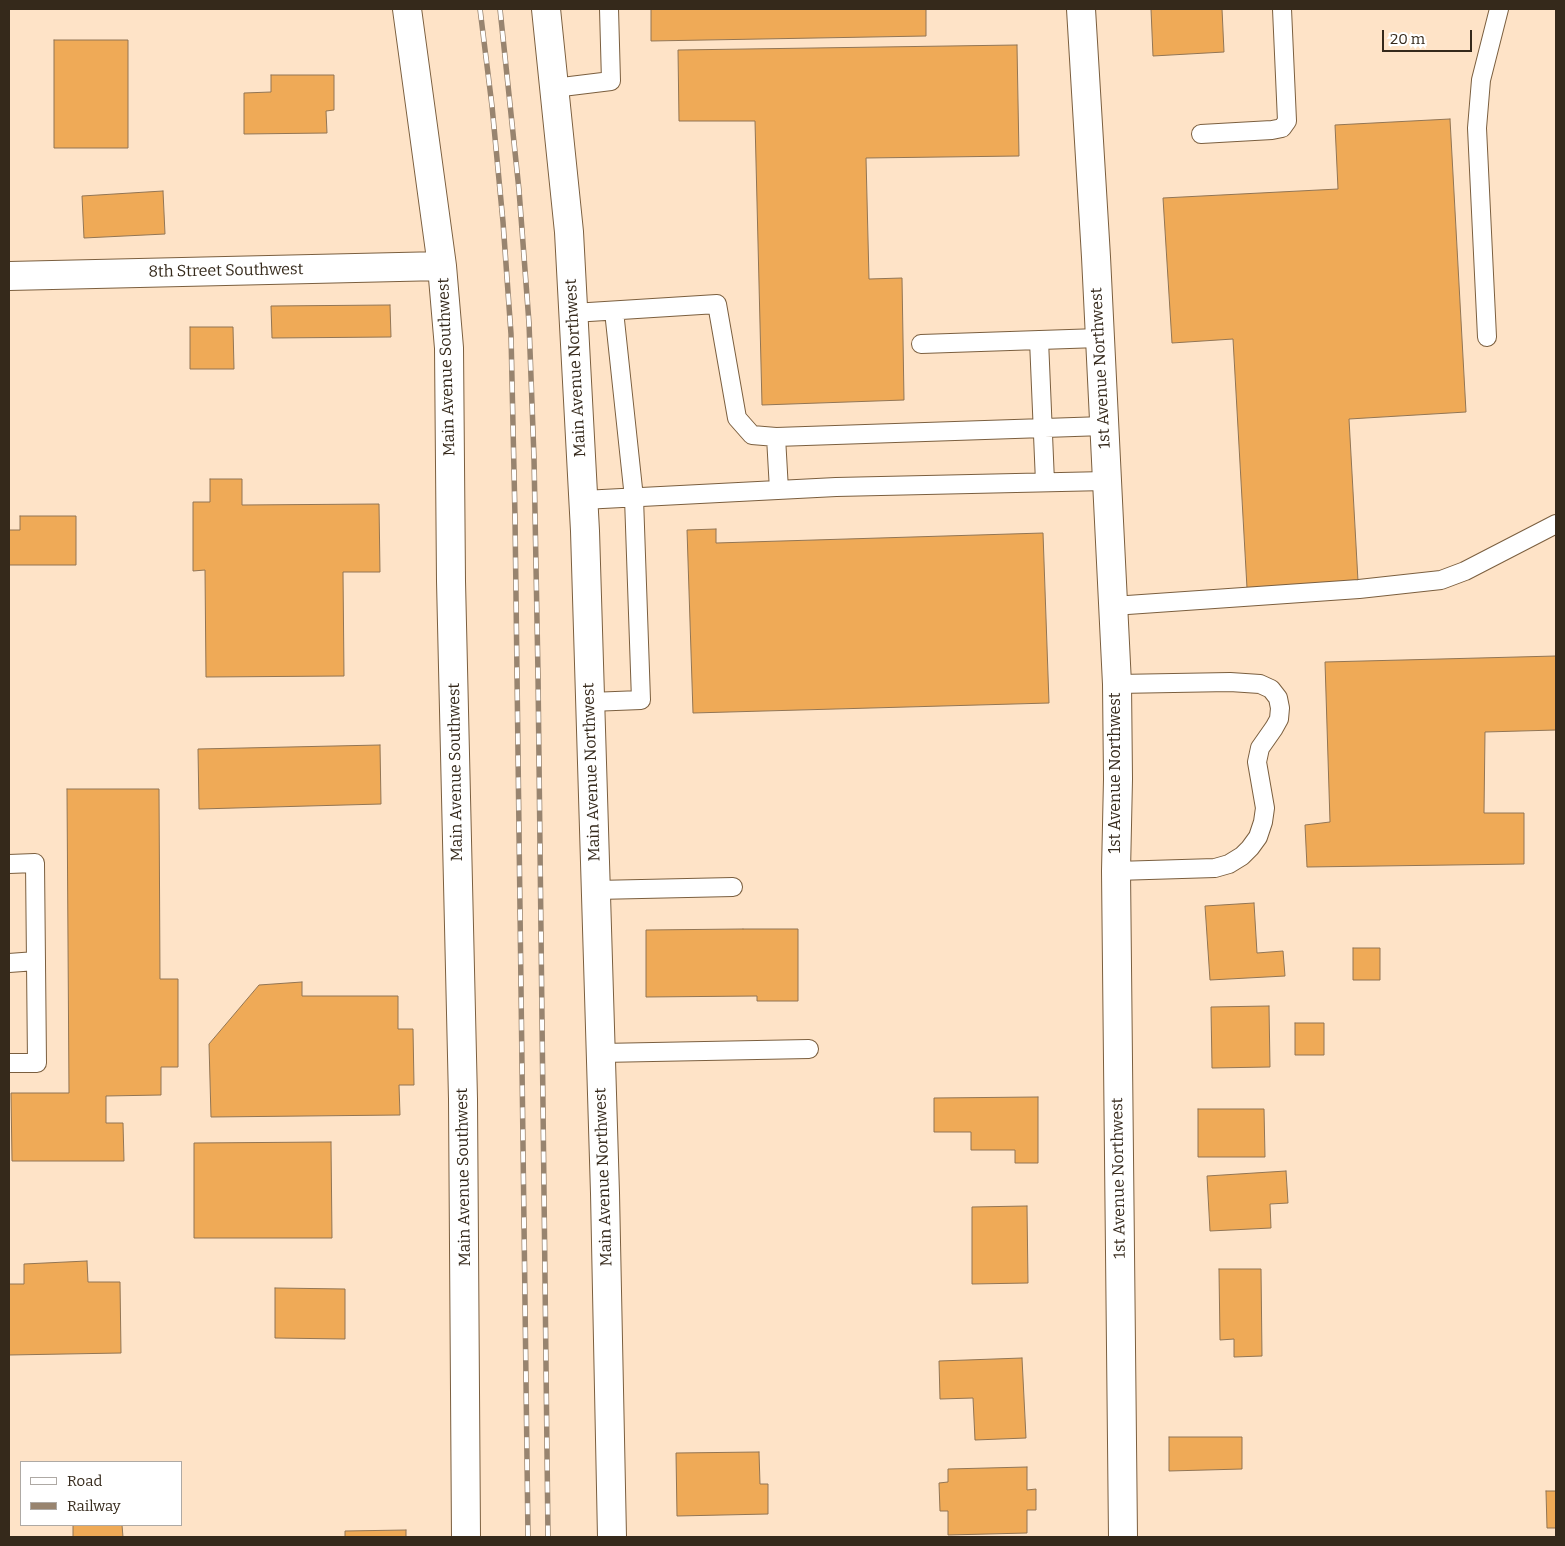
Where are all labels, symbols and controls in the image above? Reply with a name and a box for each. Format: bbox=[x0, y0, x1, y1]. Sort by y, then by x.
scale bar bbox=[1385, 20, 1475, 52]
text: 20 m bbox=[1390, 30, 1425, 48]
street label: 8th Street Southwest bbox=[148, 260, 304, 282]
street label: Main Avenue Southwest bbox=[434, 277, 460, 457]
street label: Main Avenue Northwest bbox=[562, 278, 590, 458]
street label: 1st Avenue Northwest bbox=[1087, 287, 1115, 449]
street label: Main Avenue Northwest bbox=[579, 682, 605, 862]
street label: Main Avenue Southwest bbox=[445, 683, 467, 861]
street label: 1st Avenue Northwest bbox=[1106, 692, 1126, 854]
street label: Main Avenue Northwest bbox=[591, 1087, 617, 1267]
street label: Main Avenue Southwest bbox=[453, 1088, 475, 1266]
street label: 1st Avenue Northwest bbox=[1108, 1097, 1130, 1259]
legend bbox=[20, 1461, 182, 1526]
text: Road bbox=[67, 1472, 102, 1490]
text: Railway bbox=[67, 1497, 121, 1515]

